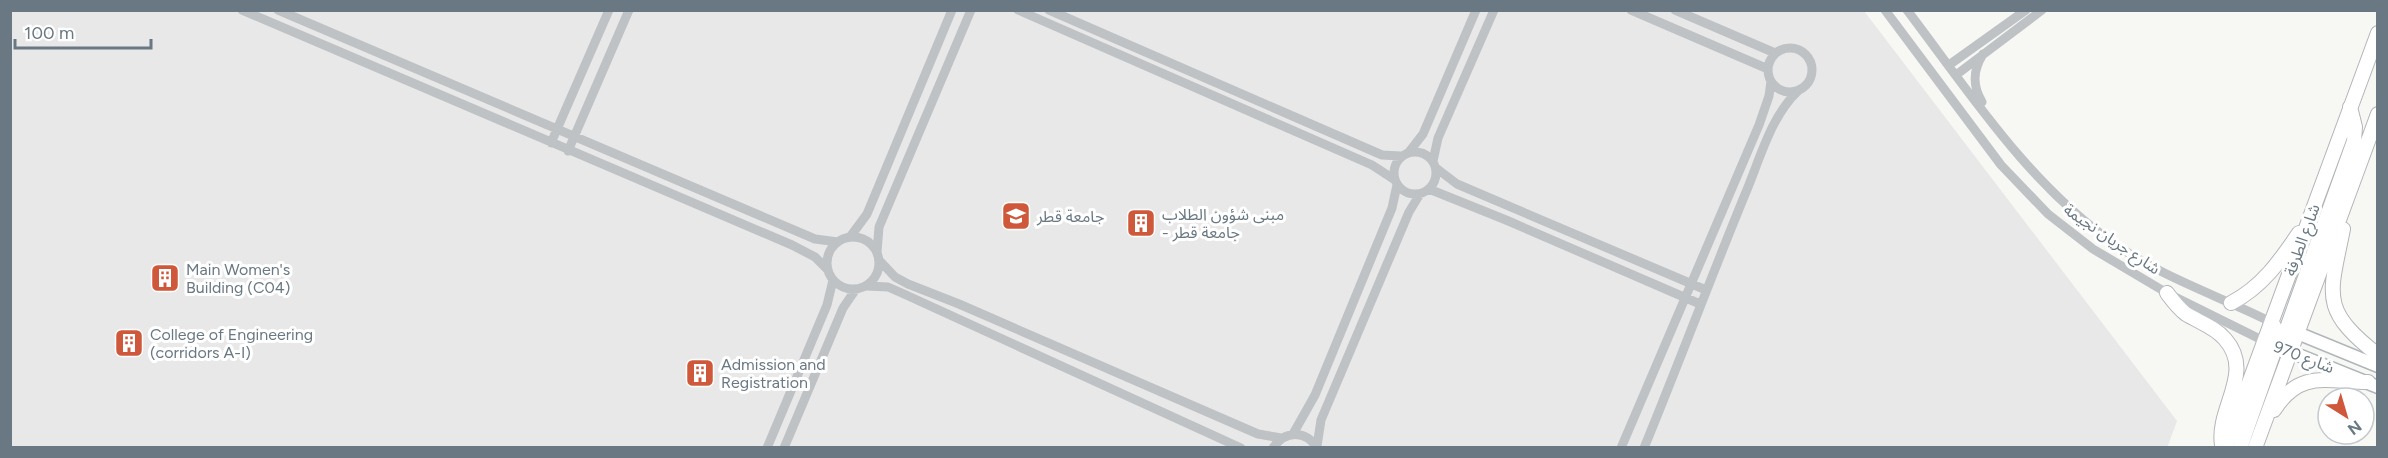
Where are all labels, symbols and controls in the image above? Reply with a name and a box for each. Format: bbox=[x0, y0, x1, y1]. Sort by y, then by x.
scale bar bbox=[15, 12, 152, 50]
text: 100 m bbox=[24, 22, 74, 44]
school or university icon: جامعة قطر bbox=[1000, 200, 1032, 232]
street label: شارع جريان نجيمة bbox=[2058, 200, 2164, 281]
street label: شارع الطرفة bbox=[2280, 201, 2327, 280]
place label: مبنى شؤون الطلاب - جامعة قطر bbox=[1162, 205, 1284, 242]
place label: جامعة قطر bbox=[1036, 207, 1104, 226]
building icon: مبنى شؤون الطلاب - جامعة قطر bbox=[1125, 207, 1157, 239]
place label: Main Women's Building (C04) bbox=[186, 260, 290, 297]
building icon: Main Women's Building (C04) bbox=[149, 262, 181, 294]
place label: College of Engineering (corridors A-I) bbox=[150, 325, 313, 362]
building icon: College of Engineering (corridors A-I) bbox=[113, 327, 145, 359]
street label: شارع 970 bbox=[2270, 337, 2337, 380]
place label: Admission and Registration bbox=[721, 355, 826, 392]
building icon: Admission and Registration bbox=[684, 357, 716, 389]
north arrow bbox=[2316, 386, 2376, 446]
text: N bbox=[2344, 416, 2365, 439]

